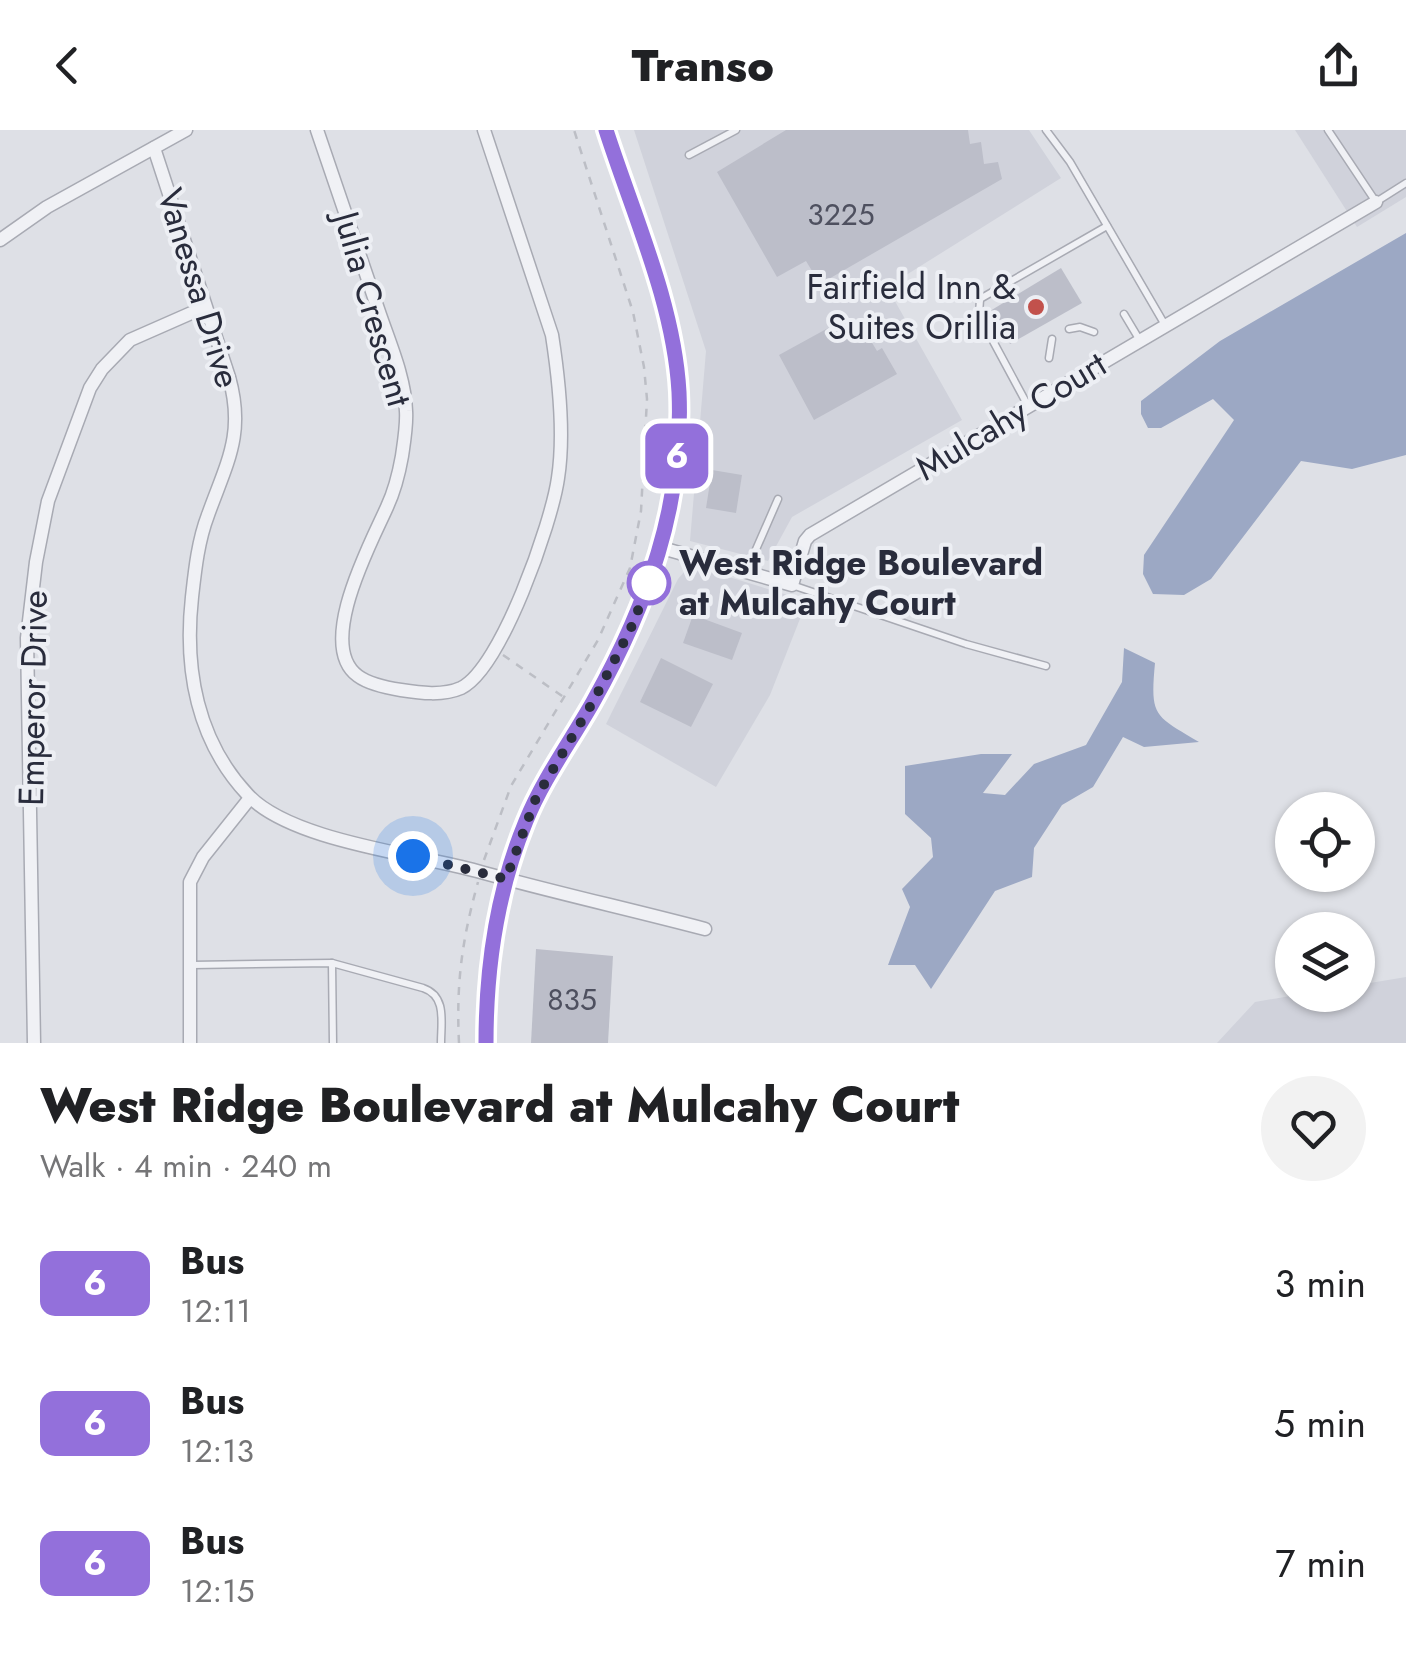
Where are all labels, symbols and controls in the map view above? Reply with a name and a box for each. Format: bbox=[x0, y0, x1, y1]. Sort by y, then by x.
text: Transo bbox=[632, 33, 774, 98]
icon: back bbox=[40, 38, 95, 93]
icon: share bbox=[1311, 38, 1366, 93]
street label: Vanessa Drive bbox=[145, 182, 253, 394]
house number: 3225 bbox=[807, 193, 875, 236]
street label: Julia Crescent bbox=[320, 202, 425, 413]
place label: Fairfield Inn & Suites Orillia bbox=[807, 262, 1016, 352]
marker: Fairfield Inn & Suites Orillia bbox=[1025, 296, 1047, 318]
street label: Mulcahy Court bbox=[906, 339, 1116, 493]
line badge: 6 bbox=[644, 424, 710, 488]
text: 6 bbox=[665, 431, 689, 481]
place label: West Ridge Boulevard at Mulcahy Court bbox=[679, 538, 1043, 628]
marker: West Ridge Boulevard at Mulcahy Court bbox=[628, 562, 670, 604]
street label: Emperor Drive bbox=[6, 590, 60, 806]
map controls bbox=[1275, 792, 1375, 1012]
button: locate bbox=[1275, 792, 1375, 892]
your location bbox=[388, 831, 438, 881]
button: layers bbox=[1275, 912, 1375, 1012]
house number: 835 bbox=[547, 978, 597, 1021]
text: West Ridge Boulevard at Mulcahy Court bbox=[40, 1071, 959, 1140]
button: heart bbox=[1261, 1076, 1366, 1181]
text: Walk · 4 min · 240 m bbox=[40, 1143, 332, 1189]
text: Bus bbox=[180, 1233, 244, 1288]
text: 3 min bbox=[1274, 1256, 1366, 1311]
text: 6 bbox=[83, 1258, 107, 1308]
text: 12:11 bbox=[180, 1288, 251, 1334]
text: Bus bbox=[180, 1373, 244, 1428]
text: 5 min bbox=[1274, 1396, 1366, 1451]
text: 6 bbox=[83, 1398, 107, 1448]
text: 12:13 bbox=[180, 1428, 254, 1474]
text: Bus bbox=[180, 1513, 244, 1568]
text: 7 min bbox=[1275, 1536, 1366, 1591]
text: 6 bbox=[83, 1538, 107, 1588]
text: 12:15 bbox=[180, 1568, 255, 1614]

